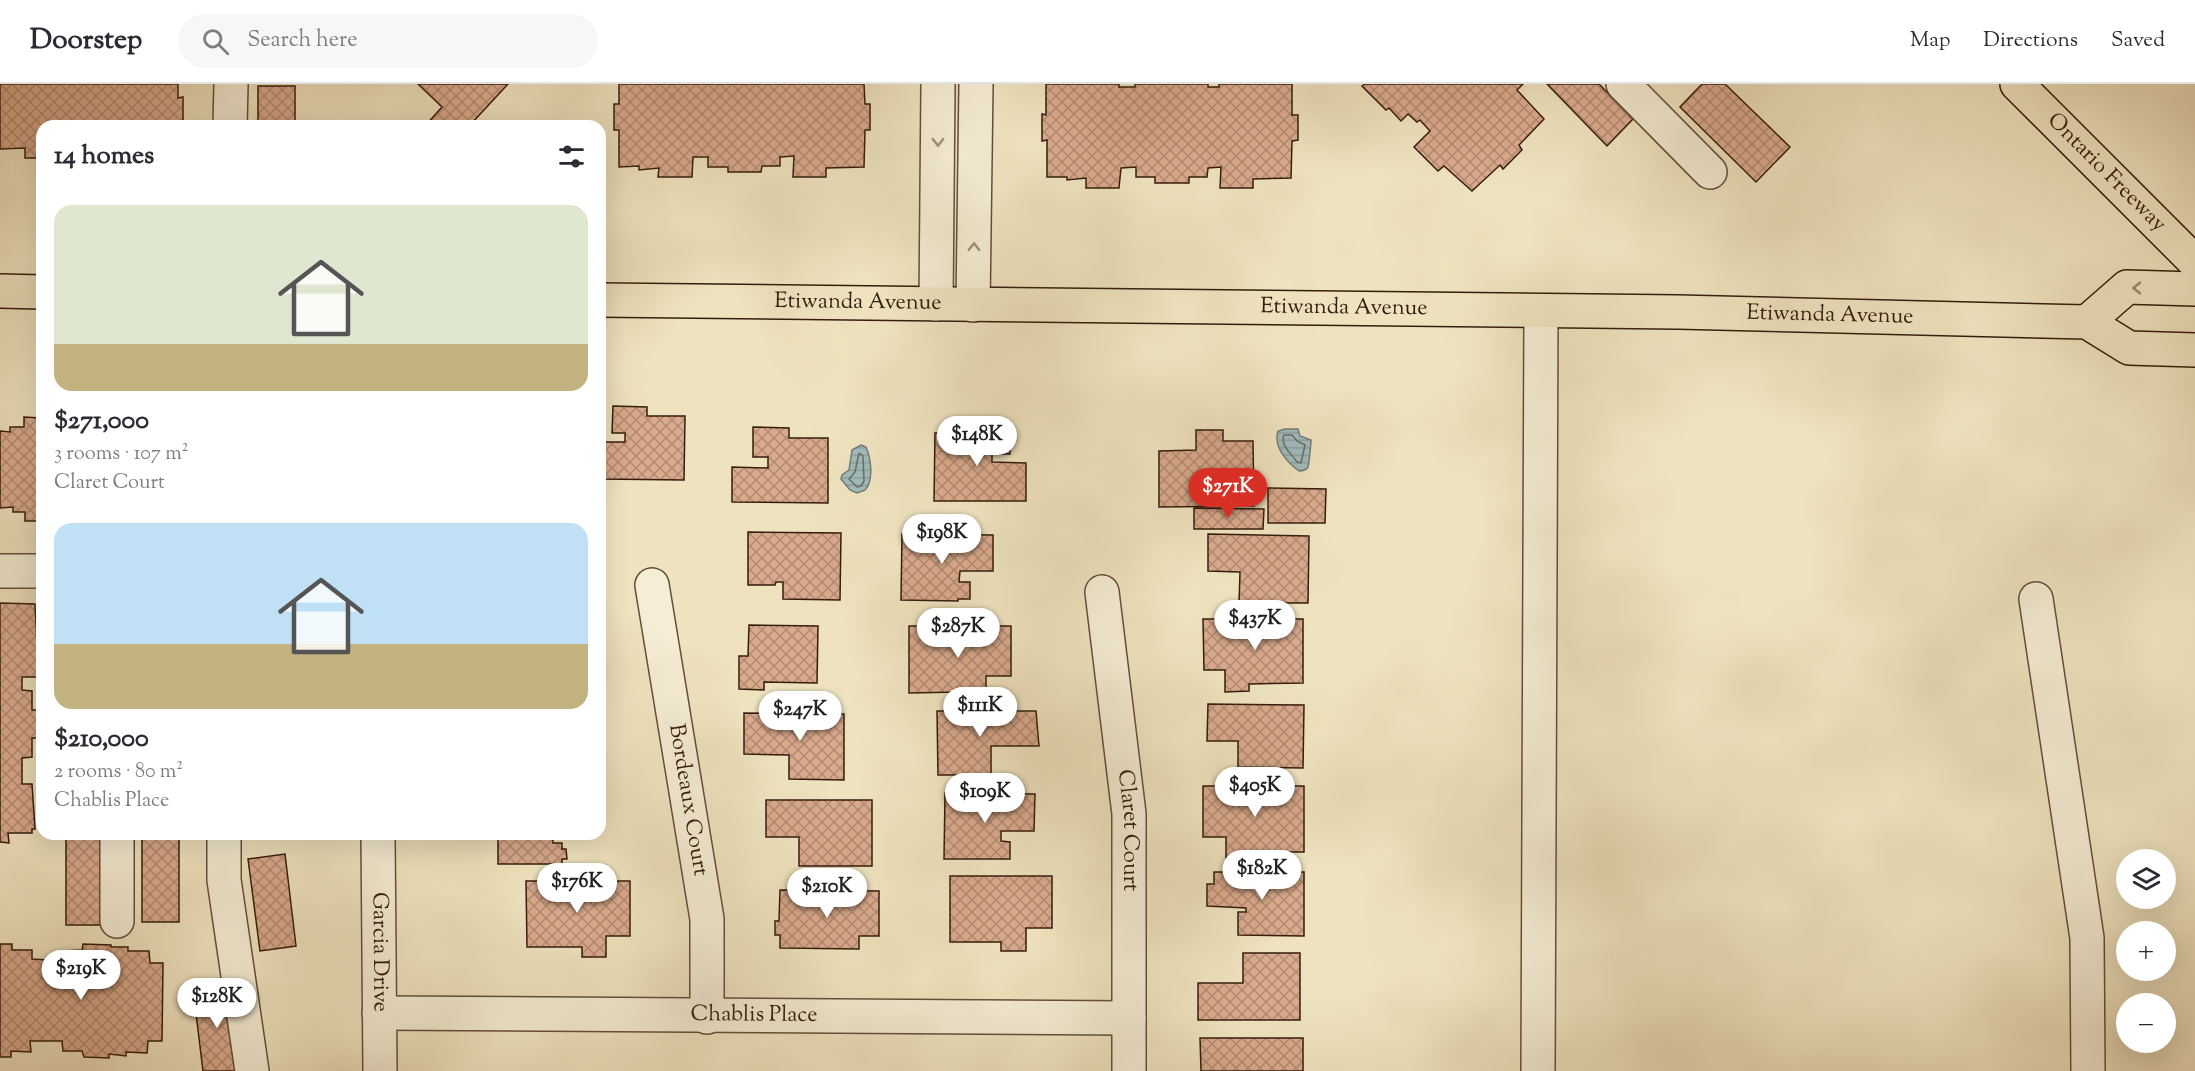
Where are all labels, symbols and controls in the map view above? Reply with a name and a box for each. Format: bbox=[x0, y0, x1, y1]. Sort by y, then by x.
search box bbox=[178, 14, 598, 68]
text: Doorstep bbox=[30, 21, 142, 61]
icon: search bbox=[199, 25, 232, 58]
text: Search here bbox=[247, 25, 358, 57]
text: Map bbox=[1910, 26, 1950, 56]
text: Directions bbox=[1983, 26, 2078, 56]
text: Saved bbox=[2111, 26, 2165, 56]
street label: Ontario Freeway bbox=[2039, 106, 2173, 240]
text: 14 homes bbox=[54, 138, 154, 175]
one-way arrow bbox=[931, 138, 944, 147]
icon: filters bbox=[555, 140, 588, 173]
one-way arrow bbox=[968, 242, 981, 251]
icon: home bbox=[267, 244, 375, 352]
one-way arrow bbox=[2132, 282, 2141, 294]
street label: Etiwanda Avenue bbox=[774, 286, 942, 320]
street label: Etiwanda Avenue bbox=[1260, 291, 1428, 325]
street label: Etiwanda Avenue bbox=[1746, 298, 1914, 334]
text: $271,000 bbox=[54, 403, 149, 440]
pin: $148K bbox=[935, 416, 1019, 467]
text: $148K bbox=[951, 421, 1003, 450]
text: 3 rooms · 107 m² bbox=[54, 440, 188, 469]
pin: $271K bbox=[1186, 468, 1270, 519]
text: Claret Court bbox=[54, 469, 165, 498]
text: $271K bbox=[1202, 473, 1254, 502]
pin: $198K bbox=[900, 514, 984, 565]
text: $198K bbox=[916, 519, 968, 548]
icon: home bbox=[267, 562, 375, 670]
pin: $437K bbox=[1213, 600, 1297, 651]
text: $437K bbox=[1228, 605, 1282, 634]
pin: $287K bbox=[916, 608, 1000, 659]
text: $287K bbox=[931, 613, 985, 642]
pin: $111K bbox=[938, 687, 1022, 738]
pin: $247K bbox=[758, 691, 842, 742]
text: $111K bbox=[957, 692, 1003, 721]
text: $247K bbox=[773, 696, 827, 725]
text: $210,000 bbox=[54, 721, 149, 758]
street label: Bordeaux Court bbox=[659, 722, 716, 879]
text: 2 rooms · 80 m² bbox=[54, 758, 183, 787]
pin: $405K bbox=[1213, 767, 1297, 818]
street label: Claret Court bbox=[1108, 768, 1145, 892]
text: $405K bbox=[1229, 772, 1281, 801]
pin: $109K bbox=[943, 773, 1027, 824]
text: $109K bbox=[959, 778, 1011, 807]
text: Chablis Place bbox=[54, 787, 169, 816]
map controls bbox=[2116, 849, 2176, 1053]
button: layers bbox=[2116, 849, 2176, 909]
pin: $182K bbox=[1220, 850, 1304, 901]
text: $182K bbox=[1236, 855, 1288, 884]
pin: $176K bbox=[535, 863, 619, 914]
text: $176K bbox=[551, 868, 603, 897]
pin: $210K bbox=[785, 868, 869, 919]
text: $210K bbox=[801, 873, 853, 902]
street label: Garcia Drive bbox=[362, 892, 396, 1012]
button: + bbox=[2116, 921, 2176, 981]
pin: $219K bbox=[39, 950, 123, 1001]
text: $219K bbox=[56, 955, 106, 984]
pin: $128K bbox=[175, 978, 259, 1029]
text: $128K bbox=[191, 983, 243, 1012]
button: − bbox=[2116, 993, 2176, 1053]
street label: Chablis Place bbox=[690, 999, 818, 1032]

